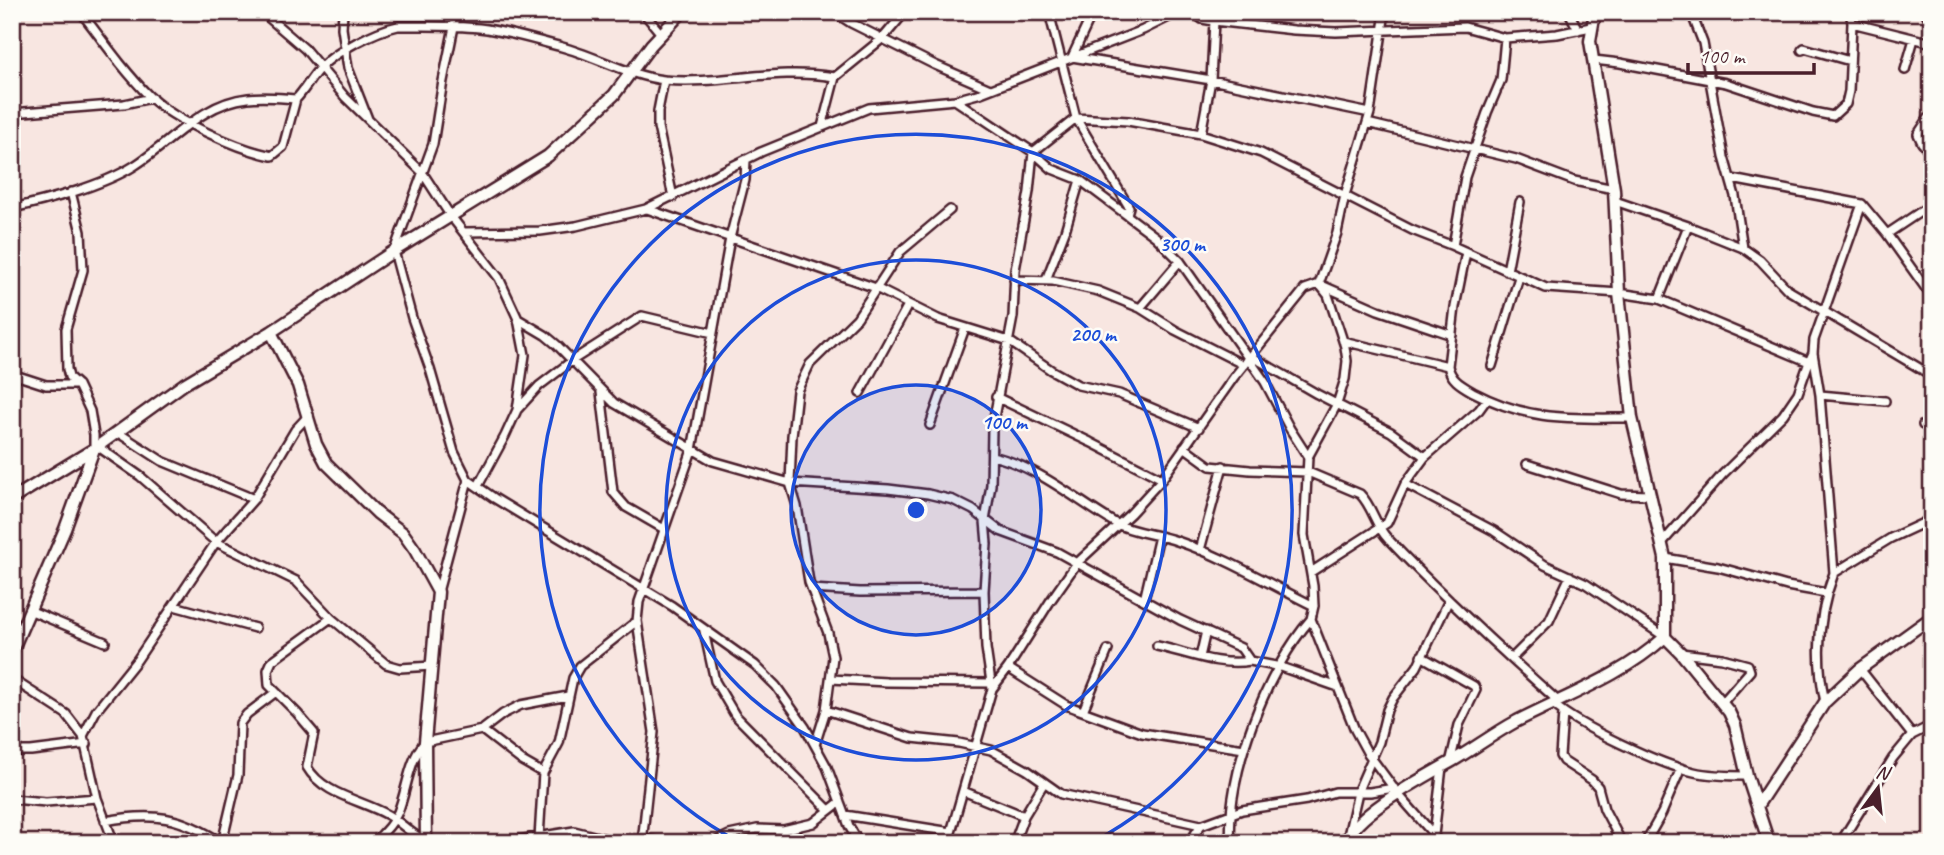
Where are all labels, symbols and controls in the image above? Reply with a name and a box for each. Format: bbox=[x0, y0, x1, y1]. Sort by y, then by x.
scale bar bbox=[1688, 32, 1814, 76]
text: 100 m bbox=[1699, 43, 1746, 69]
text: 300 m bbox=[1159, 231, 1207, 257]
text: 200 m bbox=[1070, 321, 1118, 347]
text: 100 m bbox=[981, 409, 1029, 435]
centre of rings bbox=[904, 498, 928, 522]
north arrow bbox=[1842, 754, 1912, 824]
text: N bbox=[1873, 759, 1894, 786]

